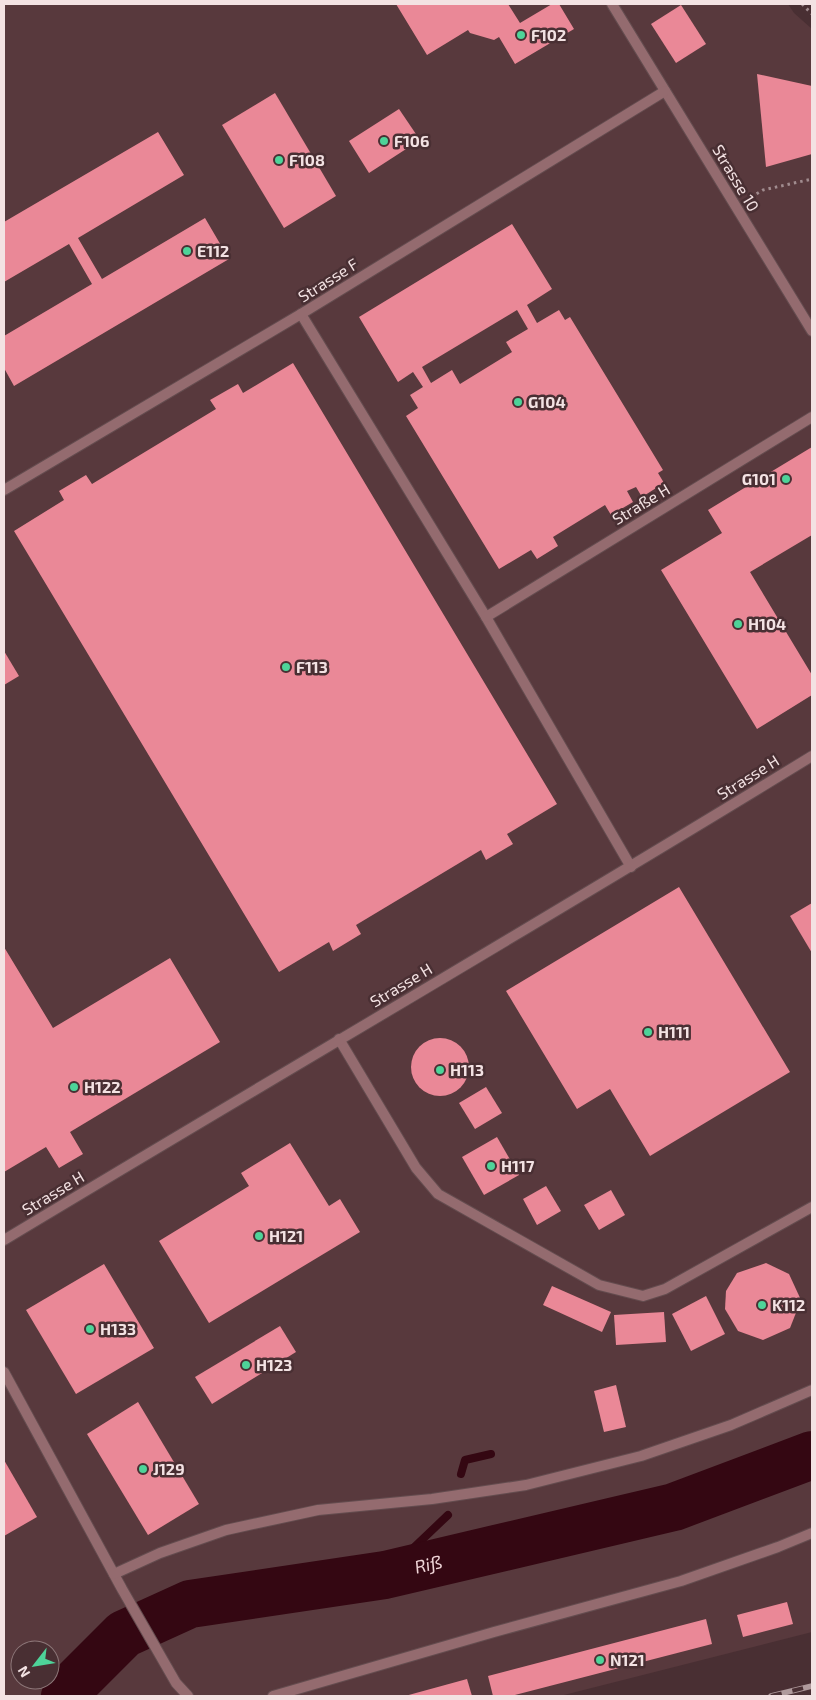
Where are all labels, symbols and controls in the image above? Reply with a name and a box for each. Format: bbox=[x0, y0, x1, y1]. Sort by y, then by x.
place label: F102 bbox=[531, 25, 566, 44]
marker: F102 bbox=[515, 29, 527, 41]
place label: F106 bbox=[394, 131, 429, 150]
marker: F106 bbox=[378, 135, 390, 147]
street label: Strasse 10 bbox=[709, 141, 764, 215]
place label: F108 bbox=[289, 150, 325, 169]
marker: F108 bbox=[273, 154, 285, 166]
place label: E112 bbox=[197, 241, 229, 260]
marker: E112 bbox=[181, 245, 193, 257]
street label: Strasse F bbox=[294, 254, 362, 305]
place label: G104 bbox=[528, 392, 566, 411]
marker: G104 bbox=[512, 396, 524, 408]
place label: G101 bbox=[742, 469, 776, 488]
marker: G101 bbox=[780, 473, 792, 485]
street label: Straße H bbox=[608, 479, 673, 528]
place label: H104 bbox=[748, 614, 786, 633]
marker: H104 bbox=[732, 618, 744, 630]
place label: F113 bbox=[296, 657, 328, 676]
marker: F113 bbox=[280, 661, 292, 673]
street label: Strasse H bbox=[713, 750, 782, 803]
street label: Strasse H bbox=[366, 959, 435, 1011]
place label: H111 bbox=[658, 1022, 690, 1041]
marker: H111 bbox=[642, 1026, 654, 1038]
place label: H113 bbox=[450, 1060, 484, 1079]
marker: H113 bbox=[434, 1064, 446, 1076]
place label: H122 bbox=[84, 1077, 121, 1096]
marker: H122 bbox=[68, 1081, 80, 1093]
place label: H117 bbox=[501, 1156, 535, 1175]
marker: H117 bbox=[485, 1160, 497, 1172]
street label: Strasse H bbox=[18, 1167, 87, 1219]
place label: H121 bbox=[269, 1226, 303, 1245]
marker: H121 bbox=[253, 1230, 265, 1242]
place label: K112 bbox=[772, 1295, 805, 1314]
marker: K112 bbox=[756, 1299, 768, 1311]
place label: H133 bbox=[100, 1319, 136, 1338]
marker: H133 bbox=[84, 1323, 96, 1335]
place label: H123 bbox=[256, 1355, 292, 1374]
marker: H123 bbox=[240, 1359, 252, 1371]
place label: J129 bbox=[153, 1459, 185, 1478]
marker: J129 bbox=[137, 1463, 149, 1475]
water label: Riß bbox=[412, 1550, 444, 1578]
north arrow bbox=[10, 1640, 60, 1690]
place label: N121 bbox=[610, 1650, 645, 1669]
marker: N121 bbox=[594, 1654, 606, 1666]
text: N bbox=[14, 1663, 33, 1681]

